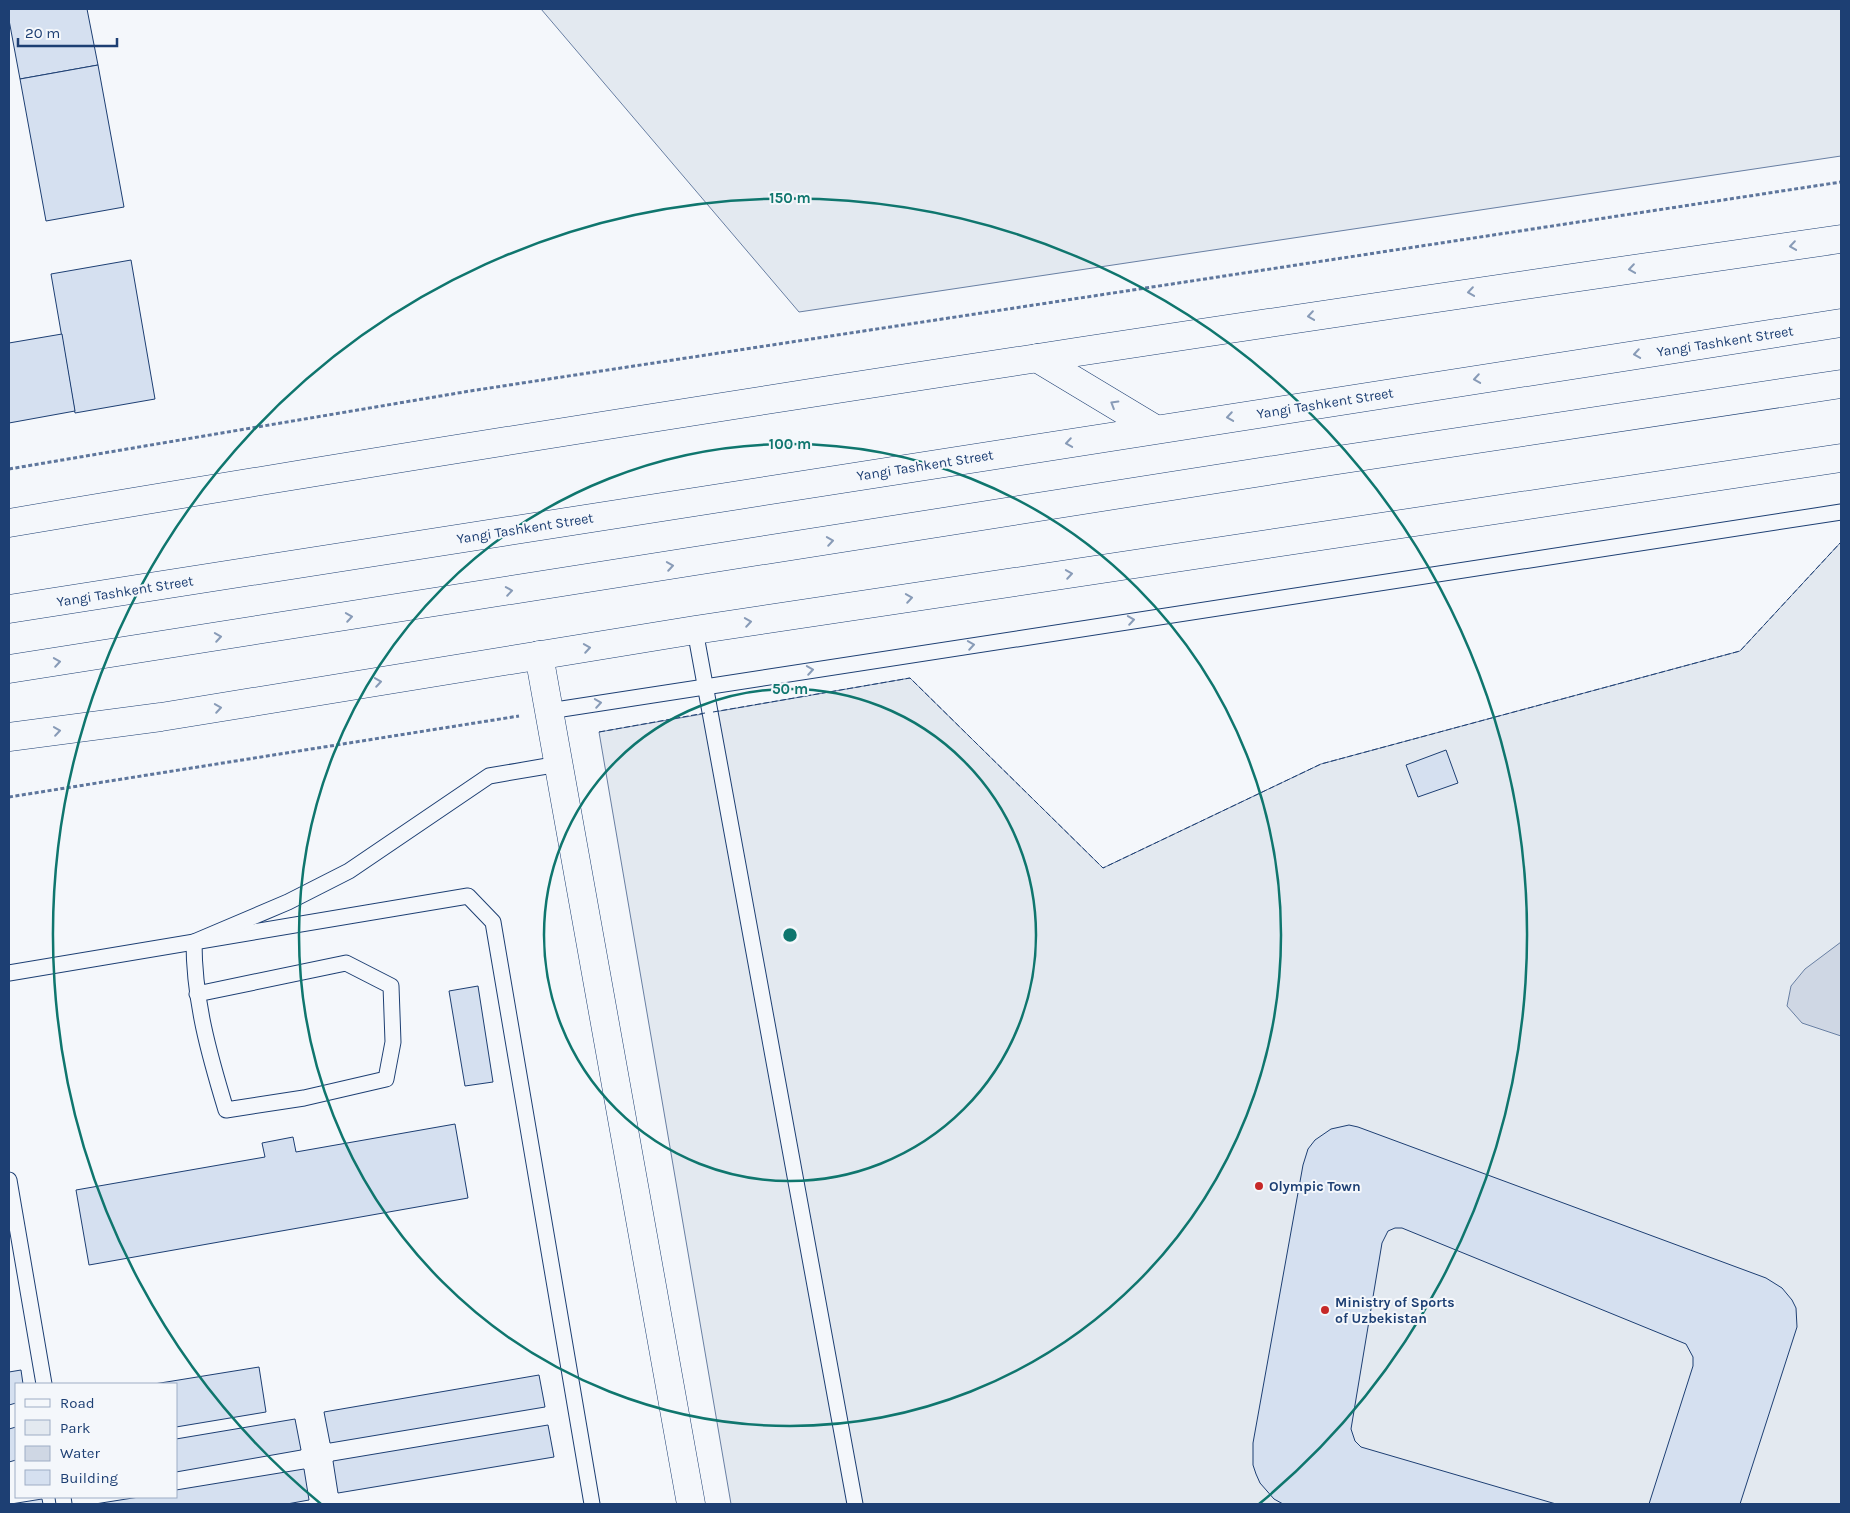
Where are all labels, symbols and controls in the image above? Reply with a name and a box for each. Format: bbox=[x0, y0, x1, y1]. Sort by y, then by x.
scale bar bbox=[18, 15, 116, 47]
text: 20 m bbox=[25, 24, 60, 42]
text: 150 m bbox=[769, 189, 811, 207]
one-way arrow bbox=[1789, 240, 1797, 251]
one-way arrow bbox=[1628, 263, 1636, 274]
one-way arrow bbox=[1467, 287, 1476, 297]
one-way arrow bbox=[1306, 310, 1315, 320]
street label: Yangi Tashkent Street bbox=[1655, 322, 1795, 361]
one-way arrow bbox=[1633, 349, 1642, 359]
one-way arrow bbox=[1472, 374, 1481, 384]
street label: Yangi Tashkent Street bbox=[1255, 384, 1395, 423]
one-way arrow bbox=[1110, 401, 1119, 411]
one-way arrow bbox=[1225, 412, 1234, 422]
text: 100 m bbox=[769, 435, 811, 453]
one-way arrow bbox=[1065, 437, 1074, 447]
street label: Yangi Tashkent Street bbox=[855, 446, 995, 485]
street label: Yangi Tashkent Street bbox=[455, 509, 595, 548]
one-way arrow bbox=[826, 536, 834, 546]
one-way arrow bbox=[666, 561, 674, 572]
one-way arrow bbox=[1065, 569, 1074, 579]
street label: Yangi Tashkent Street bbox=[55, 572, 195, 611]
one-way arrow bbox=[505, 587, 514, 597]
one-way arrow bbox=[905, 593, 913, 604]
one-way arrow bbox=[345, 612, 353, 623]
one-way arrow bbox=[1127, 616, 1135, 626]
one-way arrow bbox=[744, 617, 752, 628]
one-way arrow bbox=[213, 633, 222, 643]
one-way arrow bbox=[966, 641, 975, 651]
one-way arrow bbox=[583, 643, 592, 653]
one-way arrow bbox=[53, 657, 61, 667]
one-way arrow bbox=[806, 666, 814, 676]
one-way arrow bbox=[374, 677, 383, 687]
text: 50 m bbox=[772, 680, 808, 698]
one-way arrow bbox=[593, 699, 602, 709]
one-way arrow bbox=[214, 703, 222, 713]
one-way arrow bbox=[53, 726, 61, 737]
centre of rings bbox=[781, 926, 799, 944]
place label: Olympic Town bbox=[1269, 1178, 1361, 1195]
marker: Olympic Town bbox=[1253, 1180, 1265, 1192]
place label: Ministry of Sports of Uzbekistan bbox=[1335, 1294, 1455, 1327]
marker: Ministry of Sports of Uzbekistan bbox=[1319, 1304, 1331, 1316]
legend bbox=[15, 1383, 178, 1498]
text: Road bbox=[60, 1394, 95, 1412]
text: Park bbox=[60, 1419, 90, 1437]
text: Water bbox=[60, 1444, 101, 1462]
text: Building bbox=[60, 1469, 118, 1487]

